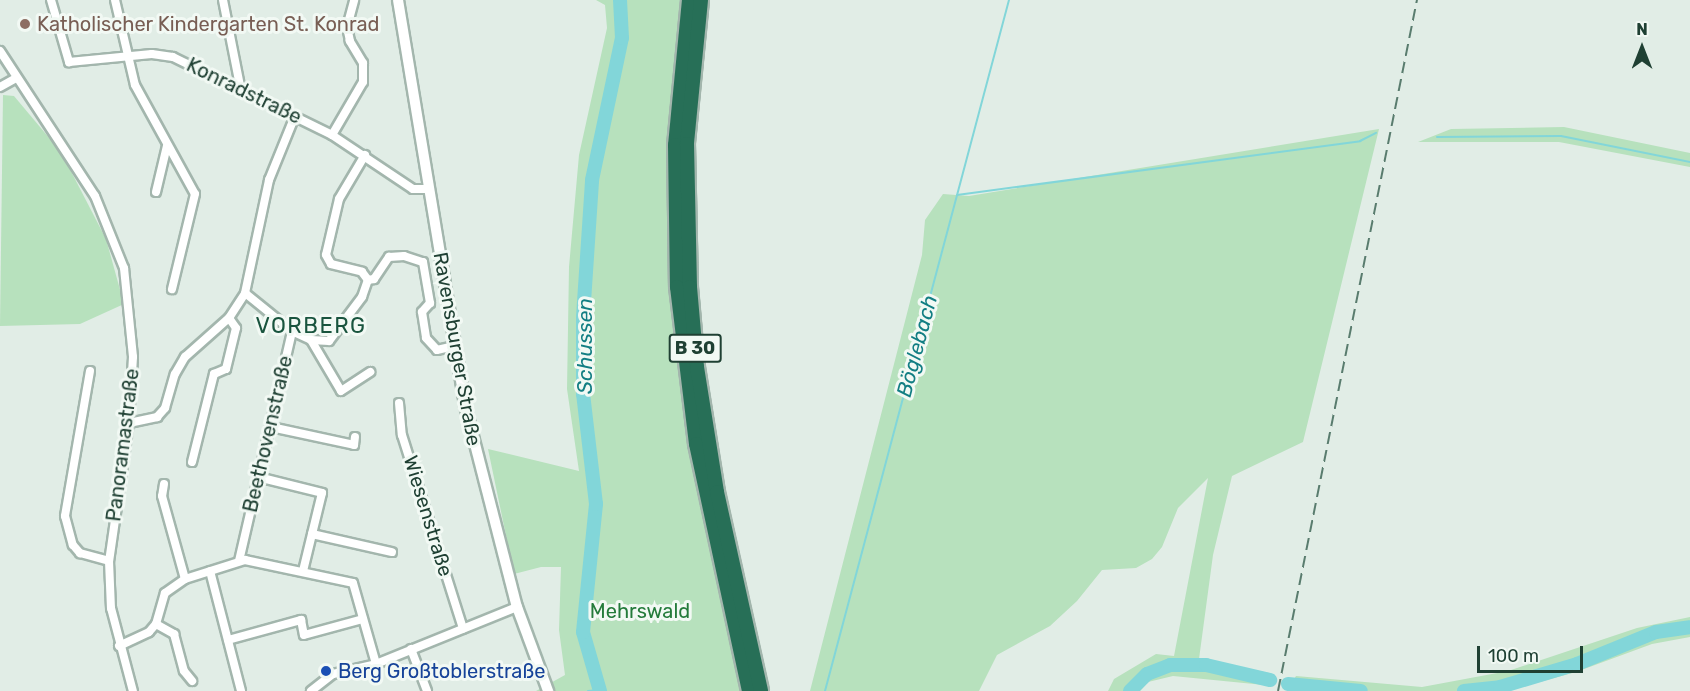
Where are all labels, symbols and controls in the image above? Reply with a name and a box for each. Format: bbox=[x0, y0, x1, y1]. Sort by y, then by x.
place label: Katholischer Kindergarten St. Konrad bbox=[37, 12, 380, 36]
marker: Katholischer Kindergarten St. Konrad bbox=[18, 17, 32, 31]
north arrow bbox=[1612, 18, 1672, 78]
text: N bbox=[1636, 20, 1648, 39]
street label: Konradstraße bbox=[183, 53, 305, 129]
street label: Ravensburger Straße bbox=[428, 250, 486, 448]
water label: Böglebach bbox=[891, 292, 943, 400]
water label: Schussen bbox=[572, 298, 598, 394]
district label: VORBERG bbox=[255, 313, 367, 339]
road number: B 30 bbox=[668, 333, 722, 363]
street label: Beethovenstraße bbox=[238, 353, 298, 515]
street label: Panoramastraße bbox=[102, 367, 144, 523]
street label: Wiesenstraße bbox=[398, 453, 458, 579]
park label: Mehrswald bbox=[590, 599, 690, 623]
scale bar bbox=[1480, 634, 1586, 672]
text: 100 m bbox=[1488, 645, 1539, 667]
place label: Berg Großtoblerstraße bbox=[338, 659, 545, 683]
marker: Berg Großtoblerstraße bbox=[319, 664, 333, 678]

